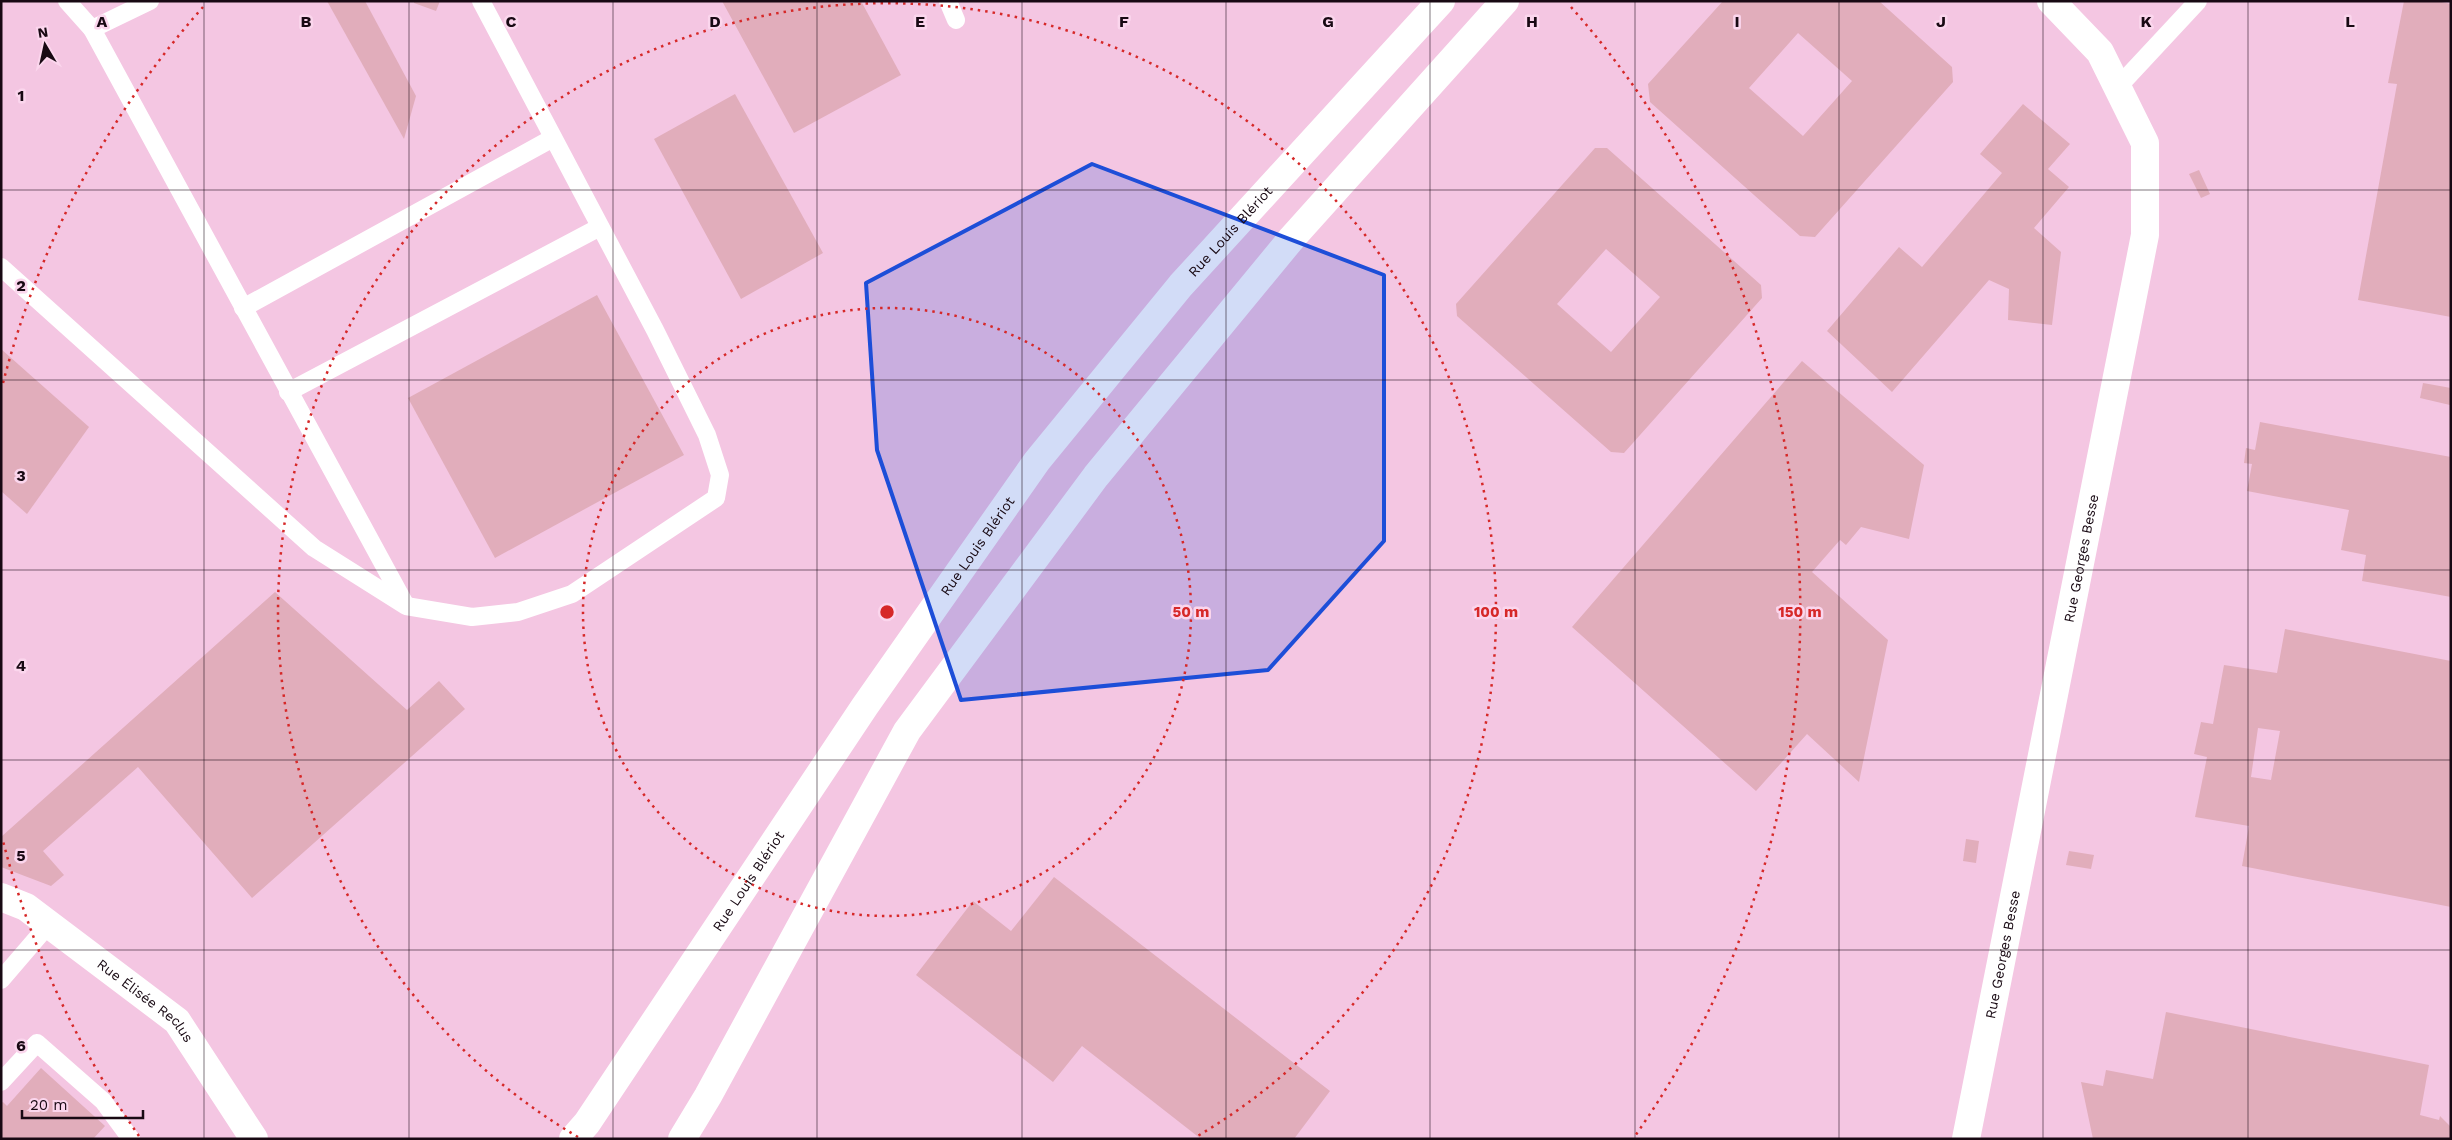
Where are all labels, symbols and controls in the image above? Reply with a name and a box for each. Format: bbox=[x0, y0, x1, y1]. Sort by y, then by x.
text: A bbox=[97, 12, 108, 31]
text: B bbox=[301, 12, 312, 31]
text: C bbox=[506, 12, 517, 31]
text: D bbox=[709, 12, 721, 31]
text: E bbox=[915, 12, 925, 31]
text: F bbox=[1119, 12, 1129, 31]
text: G bbox=[1322, 12, 1334, 31]
text: H bbox=[1526, 12, 1538, 31]
text: I bbox=[1734, 12, 1740, 31]
text: J bbox=[1936, 12, 1946, 31]
text: K bbox=[2140, 12, 2152, 31]
text: L bbox=[2345, 12, 2355, 31]
north arrow bbox=[20, 20, 70, 70]
text: N bbox=[37, 23, 49, 41]
text: 1 bbox=[18, 86, 24, 105]
street label: Rue Louis Blériot bbox=[1185, 183, 1276, 280]
text: 2 bbox=[16, 276, 26, 295]
text: 3 bbox=[16, 466, 26, 485]
street label: Rue Louis Blériot bbox=[937, 493, 1018, 598]
street label: Rue Georges Besse bbox=[2060, 493, 2102, 624]
centre of rings bbox=[878, 603, 896, 621]
text: 50 m bbox=[1173, 603, 1209, 621]
text: 100 m bbox=[1474, 603, 1518, 621]
text: 150 m bbox=[1778, 603, 1822, 621]
text: 4 bbox=[16, 656, 26, 675]
street label: Rue Louis Blériot bbox=[709, 828, 787, 934]
text: 5 bbox=[16, 846, 26, 865]
street label: Rue Georges Besse bbox=[1982, 889, 2023, 1020]
street label: Rue Élisée Reclus bbox=[94, 956, 197, 1045]
text: 6 bbox=[16, 1036, 26, 1055]
scale bar bbox=[22, 1088, 144, 1120]
text: 20 m bbox=[30, 1096, 68, 1114]

